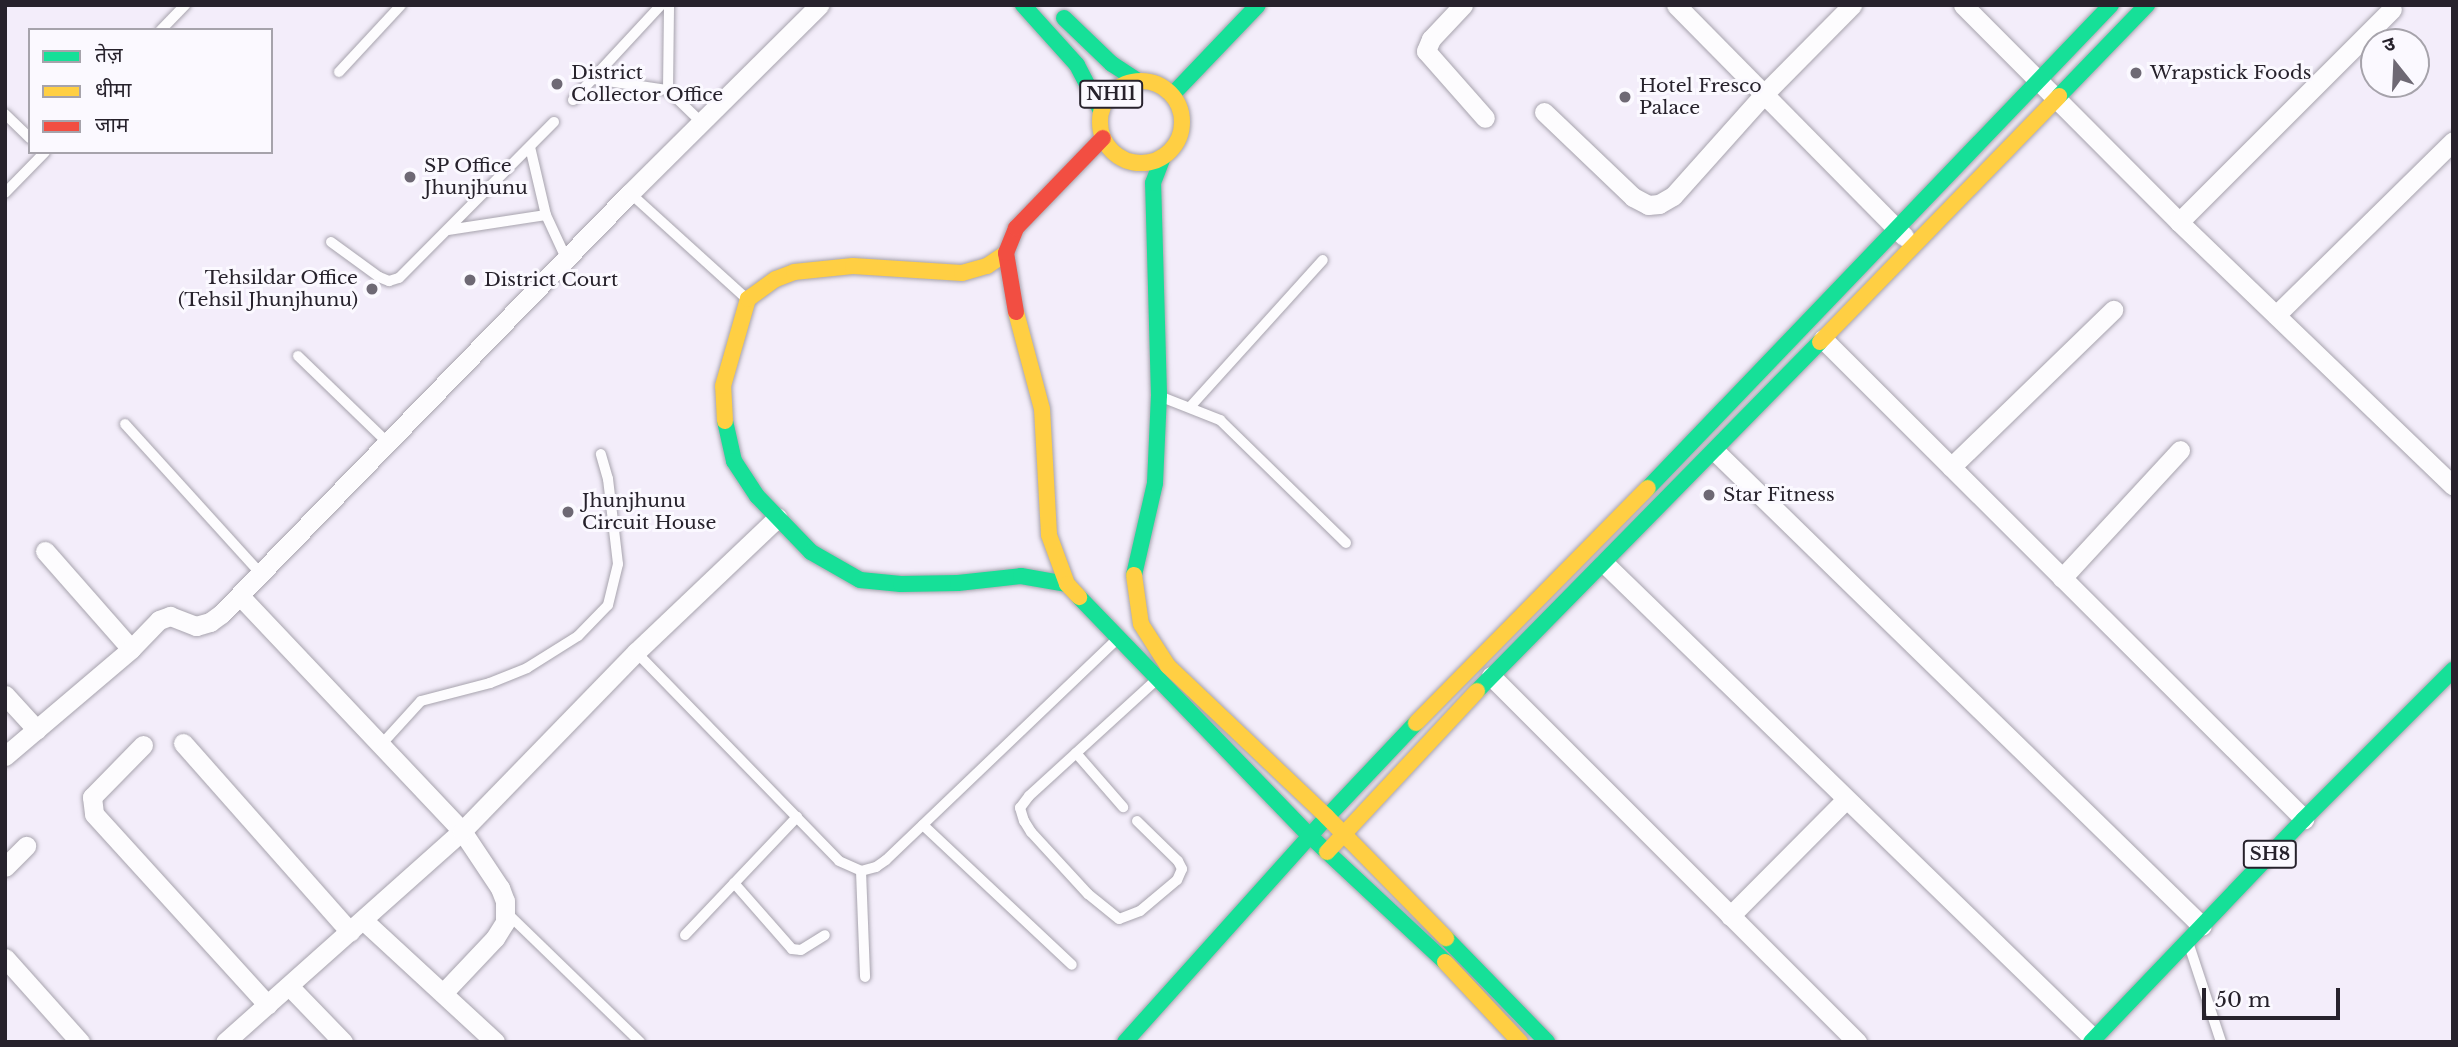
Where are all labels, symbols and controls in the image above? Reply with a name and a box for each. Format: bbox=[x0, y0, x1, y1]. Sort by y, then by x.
legend bbox=[28, 28, 273, 154]
north arrow bbox=[2360, 28, 2430, 98]
text: उ bbox=[2380, 32, 2398, 57]
text: तेज़ bbox=[95, 42, 123, 68]
place label: District Collector Office bbox=[571, 62, 724, 106]
place label: Wrapstick Foods bbox=[2150, 62, 2312, 84]
marker: Wrapstick Foods bbox=[2128, 65, 2144, 81]
place label: Hotel Fresco Palace bbox=[1639, 75, 1762, 119]
marker: District Collector Office bbox=[549, 76, 565, 92]
text: धीमा bbox=[95, 77, 131, 103]
road number: NH11 bbox=[1078, 80, 1144, 108]
marker: Hotel Fresco Palace bbox=[1617, 89, 1633, 105]
text: जाम bbox=[95, 112, 129, 138]
place label: SP Office Jhunjhunu bbox=[424, 155, 528, 199]
marker: SP Office Jhunjhunu bbox=[402, 169, 418, 185]
place label: Tehsildar Office (Tehsil Jhunjhunu) bbox=[178, 267, 358, 311]
place label: District Court bbox=[484, 269, 618, 291]
marker: District Court bbox=[462, 272, 478, 288]
marker: Tehsildar Office (Tehsil Jhunjhunu) bbox=[364, 281, 380, 297]
place label: Star Fitness bbox=[1723, 484, 1835, 506]
marker: Star Fitness bbox=[1701, 487, 1717, 503]
place label: Jhunjhunu Circuit House bbox=[582, 490, 716, 534]
marker: Jhunjhunu Circuit House bbox=[560, 504, 576, 520]
road number: SH8 bbox=[2242, 840, 2298, 868]
scale bar bbox=[2206, 974, 2344, 1018]
text: 50 m bbox=[2215, 987, 2270, 1013]

